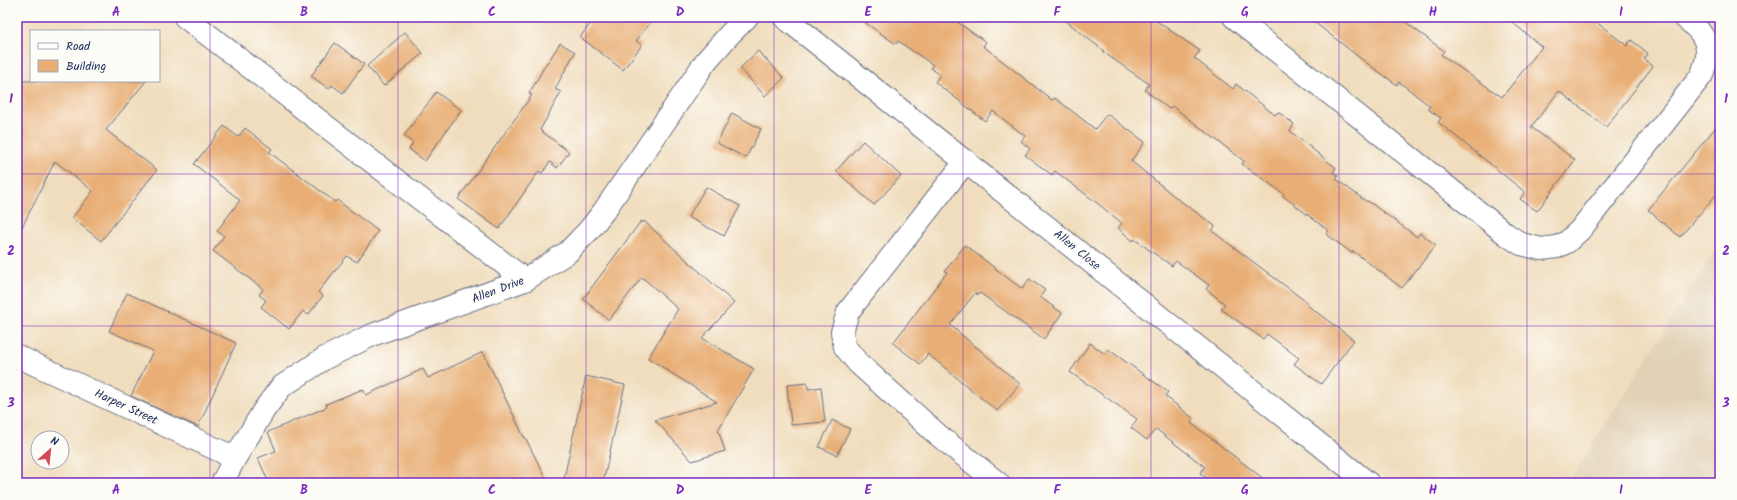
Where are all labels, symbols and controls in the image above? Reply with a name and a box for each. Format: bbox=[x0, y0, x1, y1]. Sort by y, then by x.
text: A bbox=[112, 2, 120, 23]
text: B bbox=[300, 2, 308, 23]
text: C bbox=[488, 2, 496, 23]
text: D bbox=[676, 2, 685, 23]
text: E bbox=[864, 2, 872, 23]
text: F bbox=[1053, 2, 1061, 23]
text: G bbox=[1241, 2, 1249, 23]
text: H bbox=[1429, 2, 1438, 23]
text: I bbox=[1619, 2, 1623, 23]
legend bbox=[30, 30, 160, 82]
text: Road bbox=[66, 37, 91, 56]
text: Building bbox=[66, 57, 106, 76]
text: 1 bbox=[9, 89, 13, 110]
text: 1 bbox=[1724, 89, 1728, 110]
street label: Allen Close bbox=[1049, 225, 1105, 275]
text: 2 bbox=[7, 241, 15, 262]
text: 2 bbox=[1722, 241, 1730, 262]
street label: Allen Drive bbox=[469, 271, 528, 309]
street label: Harper Street bbox=[91, 384, 161, 430]
text: 3 bbox=[6, 393, 15, 414]
text: 3 bbox=[1721, 393, 1730, 414]
north arrow bbox=[30, 430, 70, 470]
text: N bbox=[47, 432, 61, 452]
text: A bbox=[112, 480, 120, 500]
text: B bbox=[300, 480, 308, 500]
text: C bbox=[488, 480, 496, 500]
text: D bbox=[676, 480, 685, 500]
text: E bbox=[864, 480, 872, 500]
text: F bbox=[1053, 480, 1061, 500]
text: G bbox=[1241, 480, 1249, 500]
text: H bbox=[1429, 480, 1438, 500]
text: I bbox=[1619, 480, 1623, 500]

